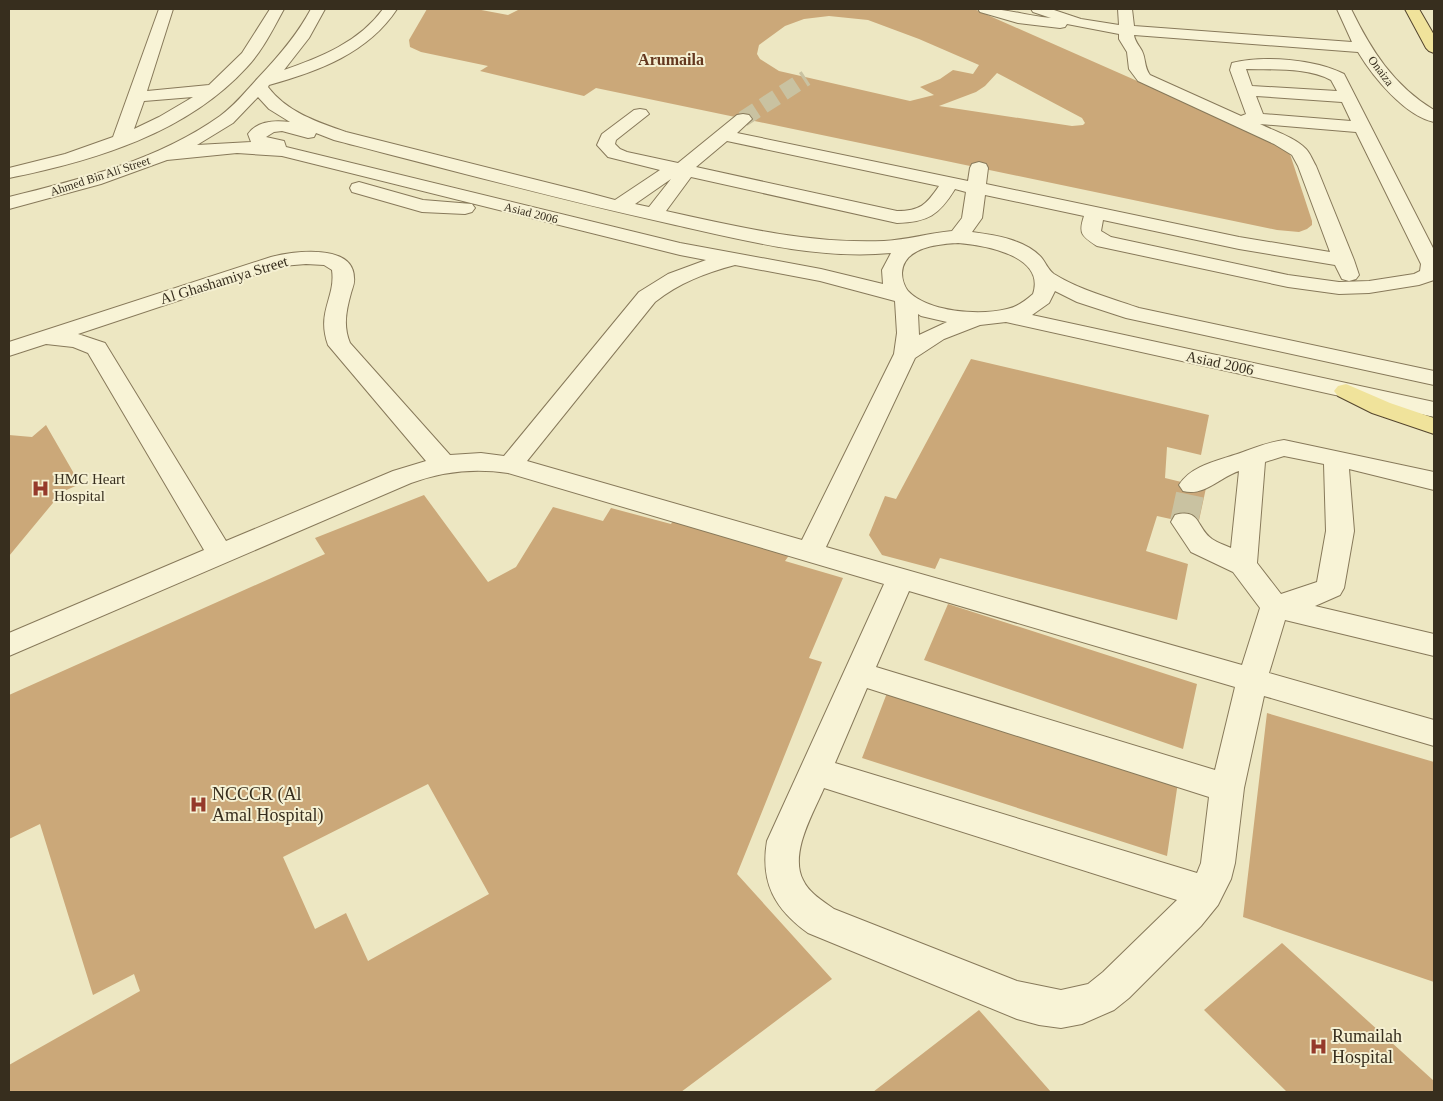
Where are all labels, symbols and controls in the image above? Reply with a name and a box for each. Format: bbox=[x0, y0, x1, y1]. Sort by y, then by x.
district label: Arumaila bbox=[638, 51, 704, 68]
street label: Onaiza bbox=[1365, 53, 1397, 89]
street label: Ahmed Bin Ali Street bbox=[48, 153, 152, 199]
street label: Asiad 2006 bbox=[503, 200, 559, 226]
street label: Al Ghashamiya Street bbox=[158, 253, 290, 307]
street label: Asiad 2006 bbox=[1185, 348, 1256, 378]
place label: HMC Heart Hospital bbox=[54, 471, 126, 504]
hospital icon: HMC Heart Hospital bbox=[30, 478, 50, 498]
place label: NCCCR (Al Amal Hospital) bbox=[212, 784, 323, 826]
hospital icon: NCCCR (Al Amal Hospital) bbox=[188, 794, 208, 814]
place label: Rumailah Hospital bbox=[1332, 1026, 1402, 1067]
hospital icon: Rumailah Hospital bbox=[1308, 1036, 1328, 1056]

